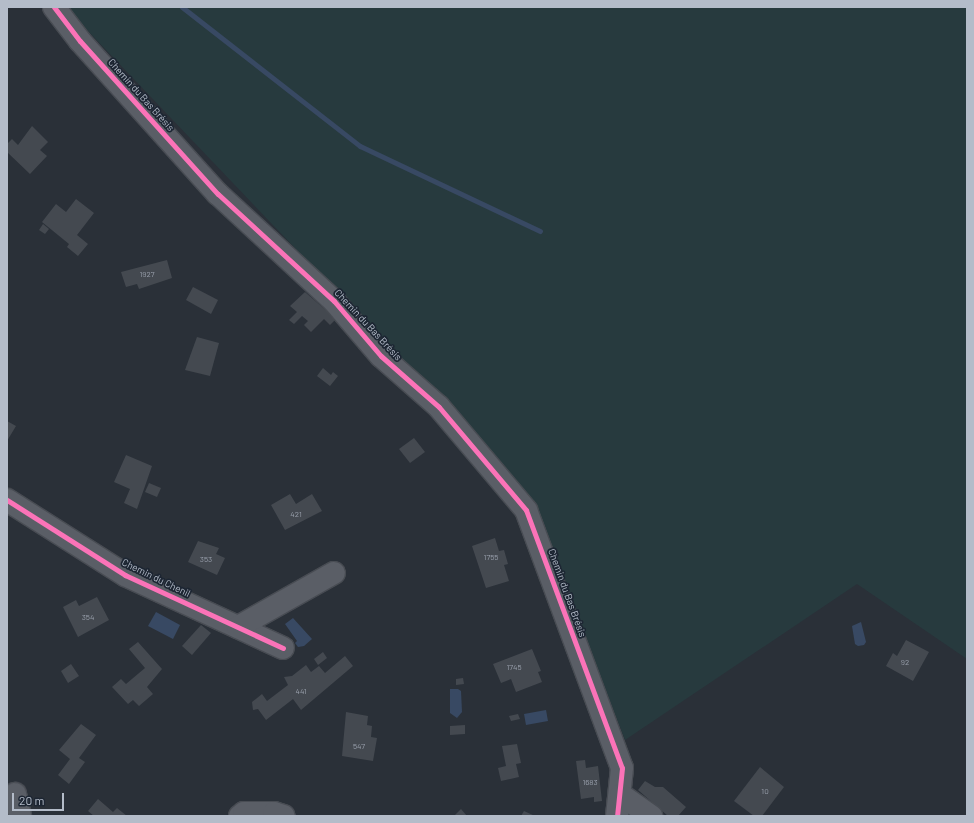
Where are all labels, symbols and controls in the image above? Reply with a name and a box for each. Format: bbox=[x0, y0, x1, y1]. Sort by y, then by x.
street label: Chemin du Bas Brésis bbox=[105, 56, 177, 134]
house number: 1927 bbox=[139, 270, 155, 280]
street label: Chemin du Bas Brésis bbox=[332, 287, 404, 363]
house number: 421 bbox=[290, 510, 302, 520]
street label: Chemin du Bas Brésis bbox=[545, 547, 589, 639]
house number: 1755 bbox=[484, 553, 498, 563]
house number: 353 bbox=[200, 555, 212, 565]
street label: Chemin du Chenil bbox=[120, 556, 192, 600]
house number: 354 bbox=[82, 613, 94, 623]
house number: 92 bbox=[901, 658, 909, 668]
house number: 1745 bbox=[506, 663, 522, 673]
house number: 441 bbox=[296, 687, 306, 697]
house number: 547 bbox=[353, 742, 365, 752]
house number: 1683 bbox=[582, 778, 598, 788]
scale bar bbox=[14, 785, 66, 811]
house number: 10 bbox=[761, 787, 769, 797]
text: 20 m bbox=[19, 793, 45, 807]

